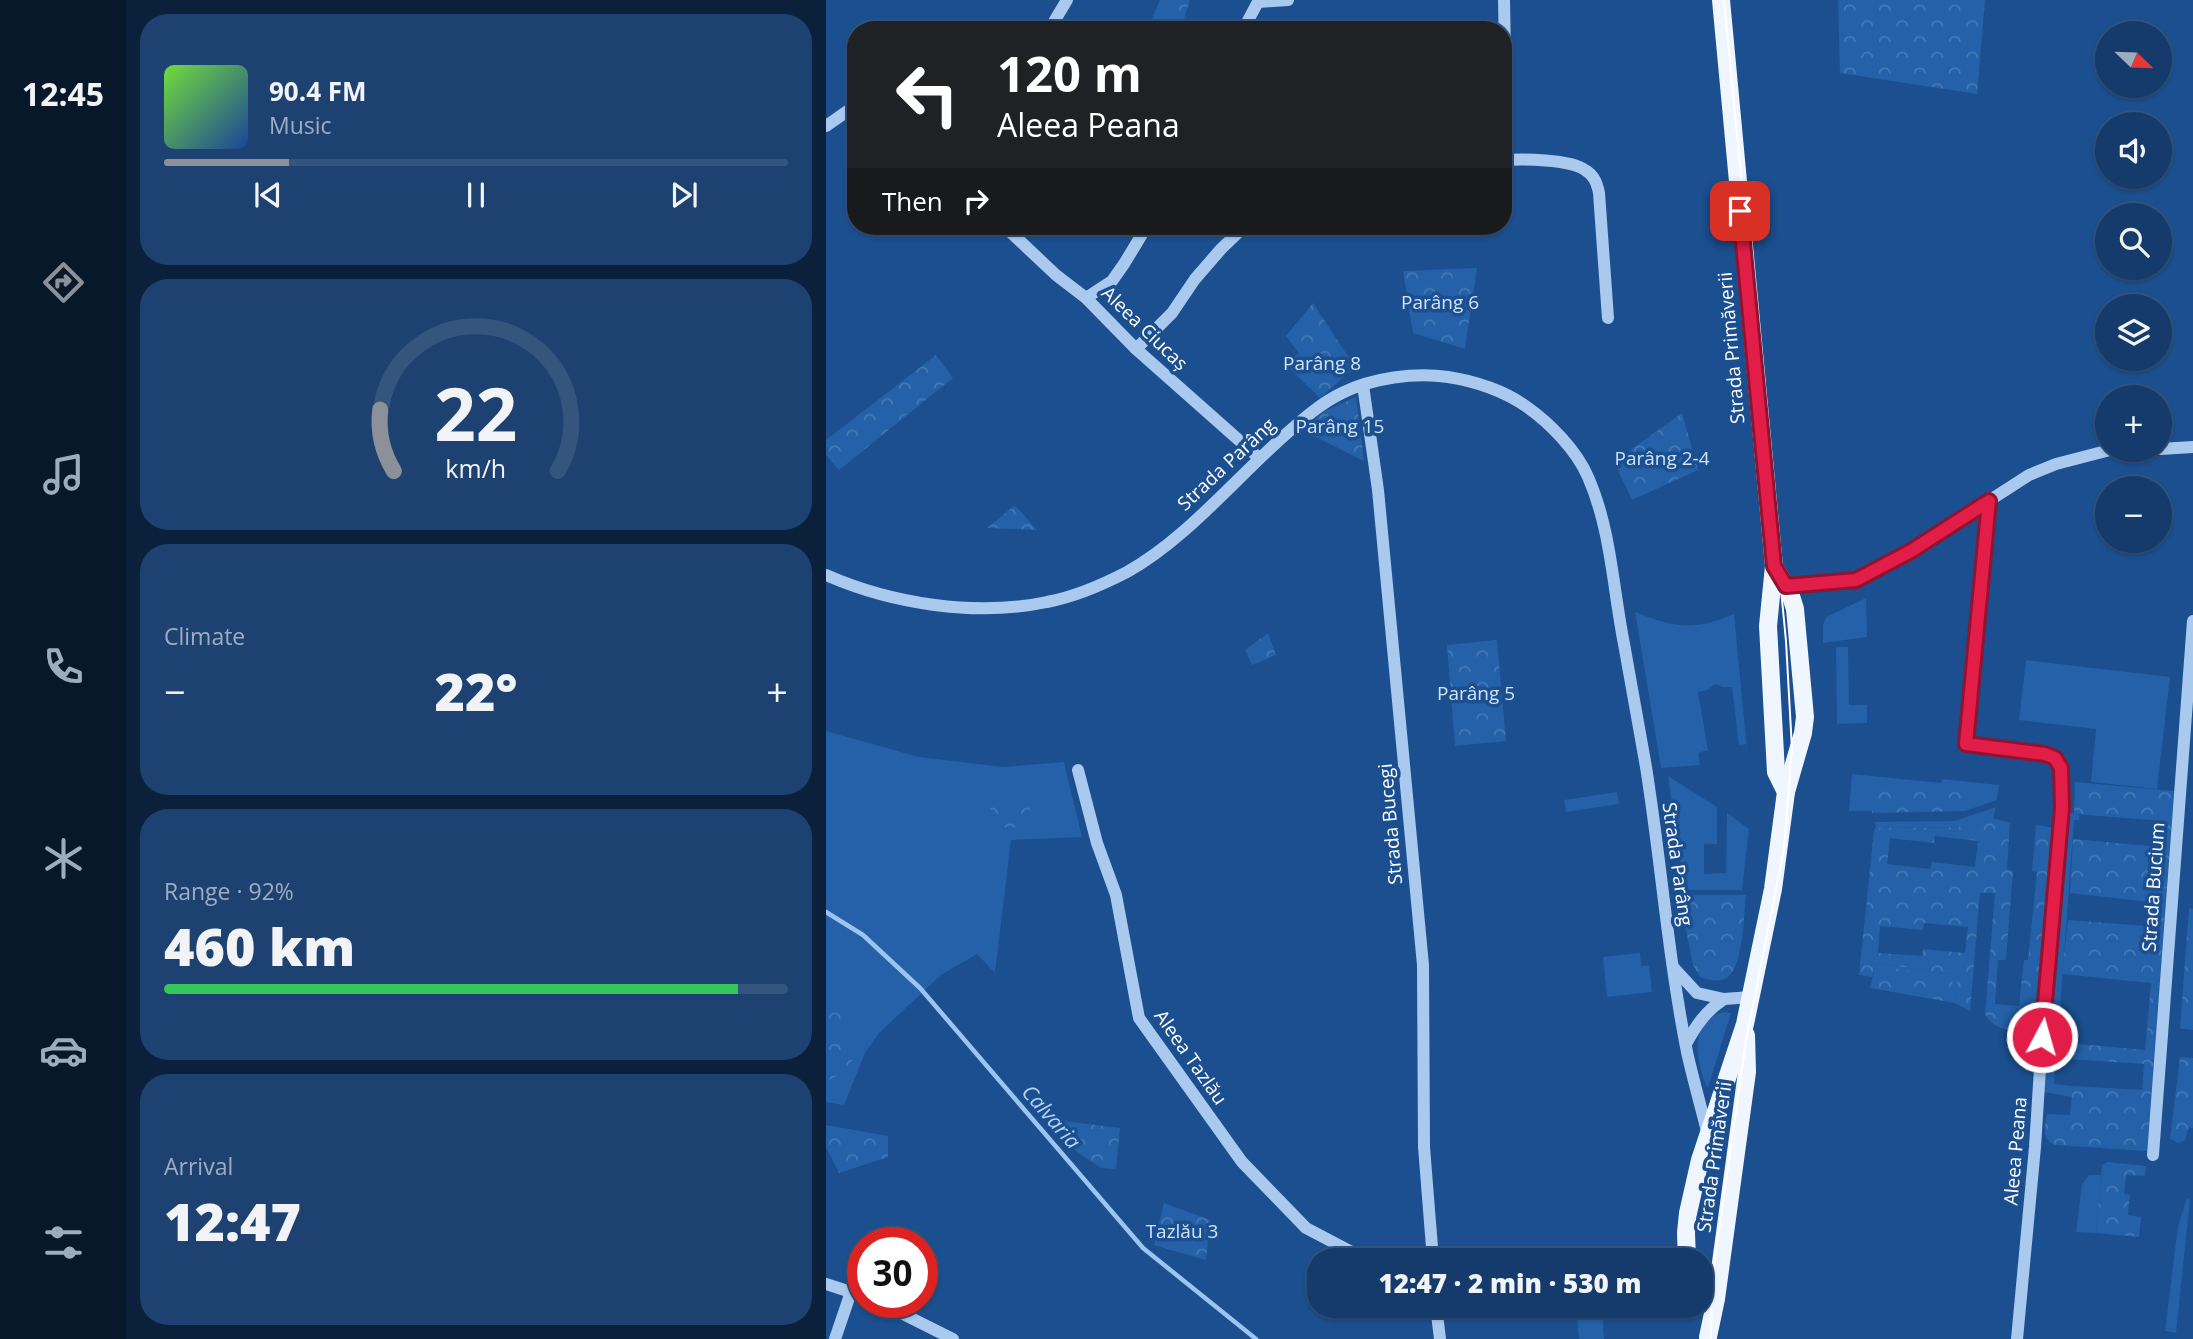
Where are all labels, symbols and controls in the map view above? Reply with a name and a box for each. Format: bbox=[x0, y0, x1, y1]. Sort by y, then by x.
north arrow bbox=[2095, 21, 2172, 98]
map controls bbox=[2095, 21, 2172, 553]
text: 120 m bbox=[997, 40, 1142, 106]
icon: left bbox=[882, 49, 973, 140]
text: 12:45 bbox=[22, 72, 104, 115]
text: 90.4 FM bbox=[269, 73, 367, 109]
text: Aleea Peana bbox=[997, 103, 1180, 146]
text: Music bbox=[269, 109, 332, 141]
button: sound bbox=[2095, 112, 2172, 189]
icon: previous bbox=[249, 176, 287, 214]
icon: pause bbox=[457, 176, 495, 214]
icon: next bbox=[665, 176, 703, 214]
pin bbox=[1710, 181, 1770, 241]
icon: right bbox=[957, 182, 995, 220]
text: Then bbox=[882, 183, 943, 219]
icon: arrive bbox=[1721, 192, 1759, 230]
button: search bbox=[2095, 203, 2172, 280]
icon: directions bbox=[39, 258, 88, 307]
street label: Strada Primăverii bbox=[1711, 271, 1751, 425]
street label: Aleea Ciucaș bbox=[1096, 280, 1194, 376]
park label: Parâng 6 bbox=[1401, 289, 1479, 315]
button: layers bbox=[2095, 294, 2172, 371]
park label: Parâng 8 bbox=[1283, 350, 1361, 376]
text: 22 bbox=[434, 363, 518, 462]
button: + bbox=[2095, 385, 2172, 462]
street label: Strada Parâng bbox=[1171, 412, 1281, 516]
park label: Parâng 15 bbox=[1296, 413, 1384, 439]
park label: Parâng 2-4 bbox=[1614, 445, 1710, 471]
icon: music bbox=[39, 450, 88, 499]
text: km/h bbox=[446, 450, 506, 484]
button: − bbox=[2095, 476, 2172, 553]
text: Climate bbox=[164, 620, 245, 652]
icon: phone bbox=[39, 642, 88, 691]
text: 22° bbox=[435, 655, 517, 726]
text: − bbox=[164, 665, 186, 717]
text: + bbox=[766, 665, 788, 717]
park label: Parâng 5 bbox=[1437, 680, 1515, 706]
street label: Strada Bucegi bbox=[1372, 762, 1408, 886]
street label: Strada Parâng bbox=[1656, 800, 1700, 928]
street label: Strada Bucium bbox=[2136, 821, 2170, 953]
icon: climate bbox=[39, 834, 88, 883]
text: Range · 92% bbox=[164, 875, 294, 907]
text: 460 km bbox=[164, 910, 355, 981]
position arrow bbox=[2005, 1000, 2079, 1074]
street label: Aleea Tazlău bbox=[1149, 1004, 1233, 1110]
icon: car bbox=[39, 1026, 88, 1075]
water label: Calvaria bbox=[1016, 1078, 1088, 1155]
street label: Strada Primăverii bbox=[1691, 1080, 1737, 1234]
street label: Aleea Peana bbox=[1997, 1096, 2033, 1206]
text: Arrival bbox=[164, 1150, 233, 1182]
text: 12:47 bbox=[164, 1185, 301, 1256]
icon: filters bbox=[39, 1218, 88, 1267]
park label: Tazlău 3 bbox=[1146, 1218, 1218, 1244]
speed limit sign: 30 bbox=[847, 1227, 938, 1318]
text: 12:47 · 2 min · 530 m bbox=[1379, 1265, 1641, 1301]

